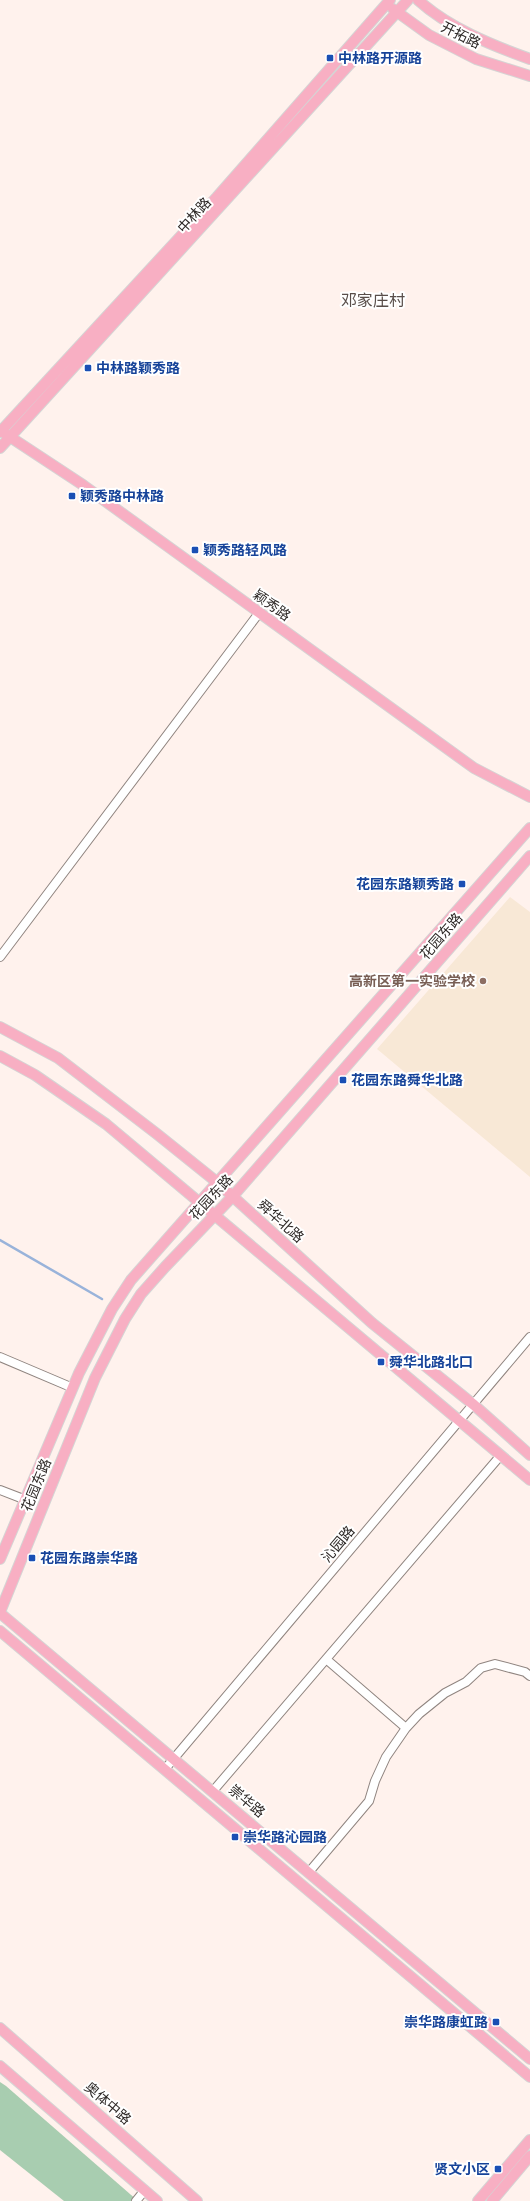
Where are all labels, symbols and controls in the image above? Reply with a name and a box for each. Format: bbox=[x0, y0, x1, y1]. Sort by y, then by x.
street label: 开拓路 bbox=[438, 16, 485, 53]
place label: 中林路开源路 bbox=[338, 47, 422, 68]
marker: 中林路开源路 bbox=[325, 53, 335, 63]
street label: 中林路 bbox=[172, 192, 215, 237]
district label: 邓家庄村 bbox=[341, 288, 405, 312]
place label: 中林路颖秀路 bbox=[96, 357, 180, 378]
marker: 中林路颖秀路 bbox=[83, 363, 93, 373]
place label: 颖秀路中林路 bbox=[80, 485, 164, 506]
marker: 颖秀路中林路 bbox=[67, 491, 77, 501]
place label: 颖秀路轻风路 bbox=[203, 539, 287, 560]
marker: 颖秀路轻风路 bbox=[190, 545, 200, 555]
street label: 颖秀路 bbox=[249, 584, 295, 625]
place label: 花园东路颖秀路 bbox=[356, 873, 454, 894]
marker: 花园东路颖秀路 bbox=[457, 879, 467, 889]
street label: 花园东路 bbox=[414, 908, 467, 964]
place label: 高新区第一实验学校 bbox=[349, 970, 475, 991]
marker: 高新区第一实验学校 bbox=[478, 976, 488, 986]
place label: 花园东路舜华北路 bbox=[351, 1069, 463, 1090]
marker: 花园东路舜华北路 bbox=[338, 1075, 348, 1085]
street label: 花园东路 bbox=[184, 1169, 237, 1224]
street label: 舜华北路 bbox=[254, 1194, 309, 1247]
place label: 舜华北路北口 bbox=[389, 1351, 473, 1372]
marker: 舜华北路北口 bbox=[376, 1357, 386, 1367]
street label: 花园东路 bbox=[15, 1455, 56, 1515]
street label: 沁园路 bbox=[316, 1521, 359, 1567]
place label: 花园东路崇华路 bbox=[40, 1547, 138, 1568]
marker: 花园东路崇华路 bbox=[27, 1553, 37, 1563]
street label: 崇华路 bbox=[224, 1779, 270, 1822]
place label: 崇华路沁园路 bbox=[243, 1826, 327, 1847]
marker: 崇华路沁园路 bbox=[230, 1832, 240, 1842]
place label: 崇华路康虹路 bbox=[404, 2011, 488, 2032]
marker: 崇华路康虹路 bbox=[491, 2017, 501, 2027]
street label: 奥体中路 bbox=[80, 2076, 136, 2129]
place label: 贤文小区 bbox=[434, 2158, 490, 2179]
marker: 贤文小区 bbox=[493, 2164, 503, 2174]

